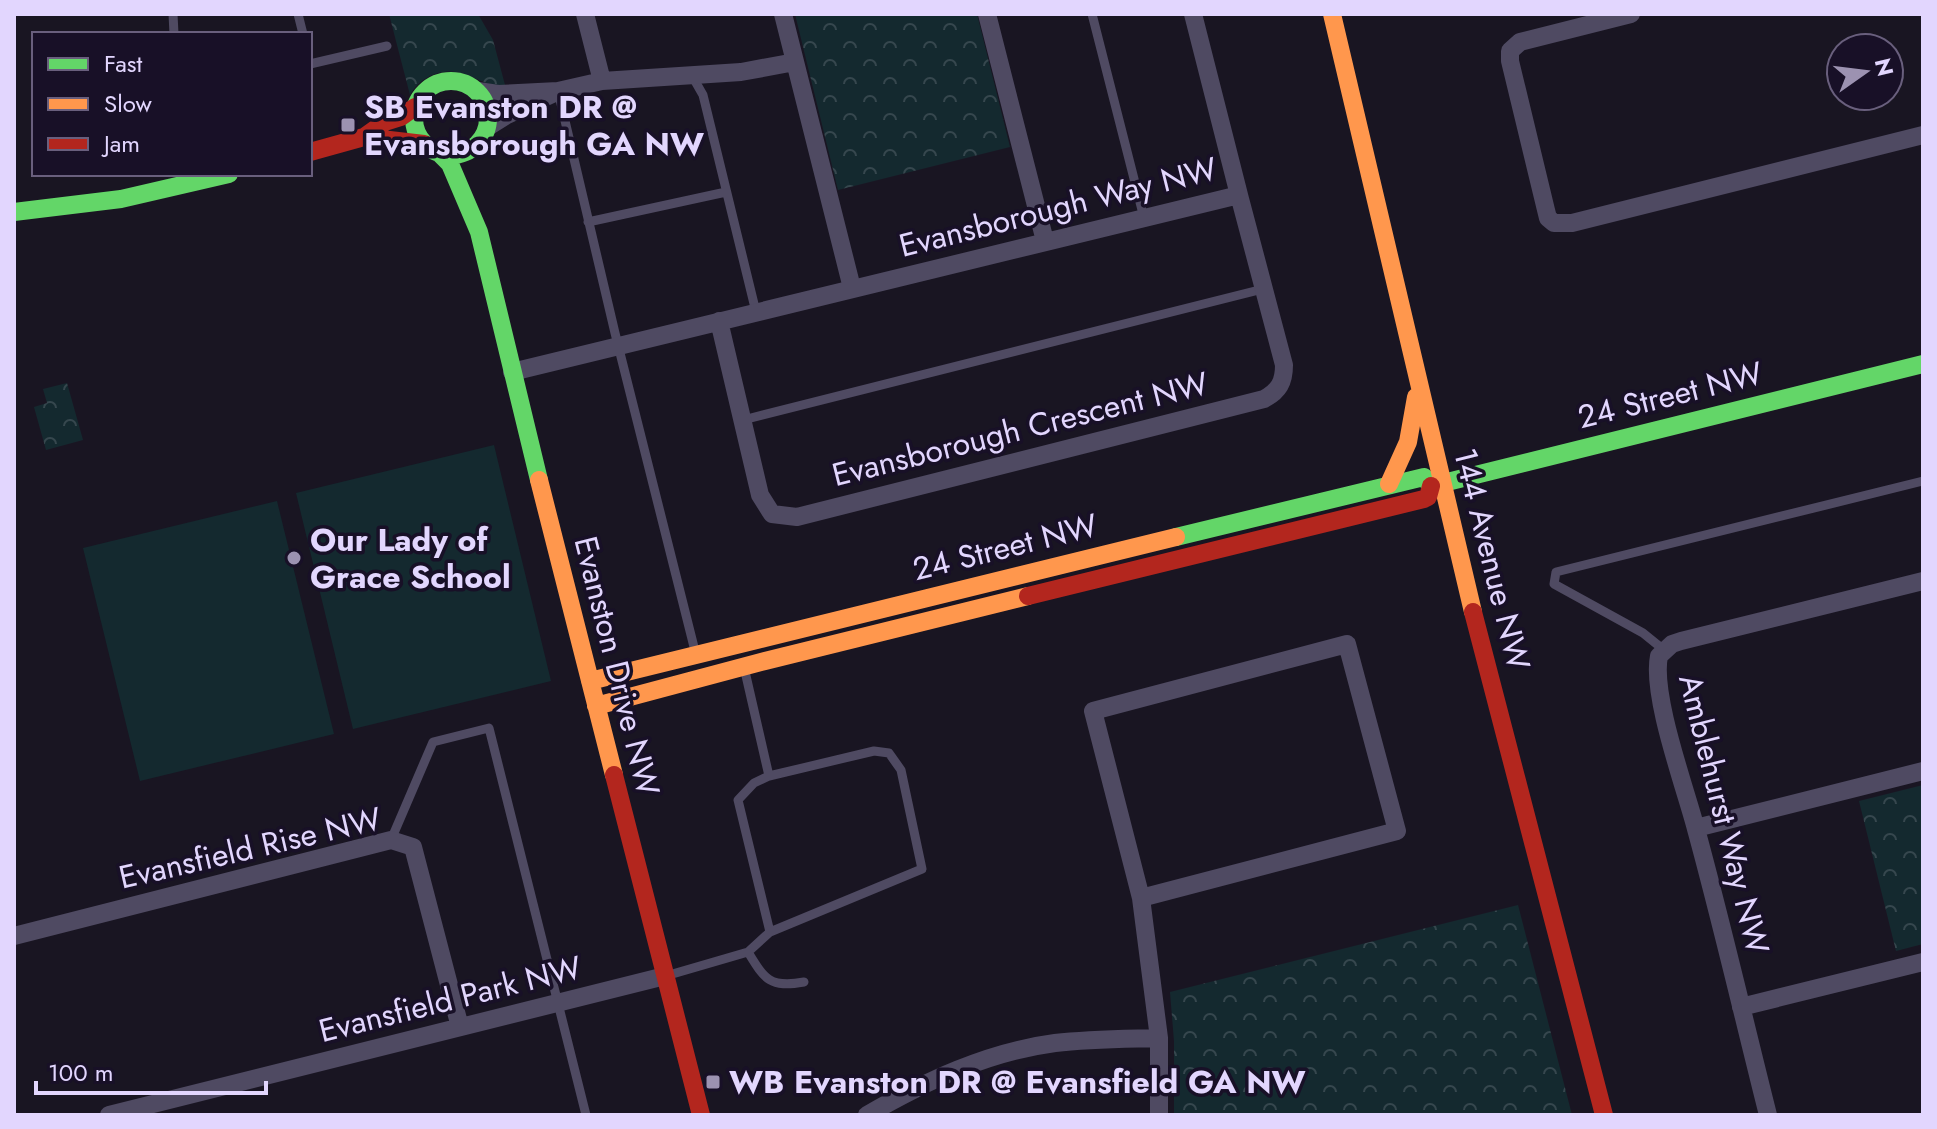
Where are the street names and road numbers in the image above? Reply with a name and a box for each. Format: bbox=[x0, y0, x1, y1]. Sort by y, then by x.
street label: Evansborough Way NW bbox=[894, 145, 1222, 269]
street label: 24 Street NW bbox=[1573, 350, 1768, 440]
street label: Evansborough Crescent NW bbox=[827, 360, 1213, 498]
street label: 144 Avenue NW bbox=[1442, 443, 1542, 675]
street label: 24 Street NW bbox=[908, 502, 1103, 592]
street label: Evanston Drive NW bbox=[563, 532, 672, 801]
street label: Amblehurst Way NW bbox=[1667, 669, 1781, 959]
street label: Evansfield Rise NW bbox=[114, 795, 386, 901]
street label: Evansfield Park NW bbox=[314, 944, 586, 1054]

